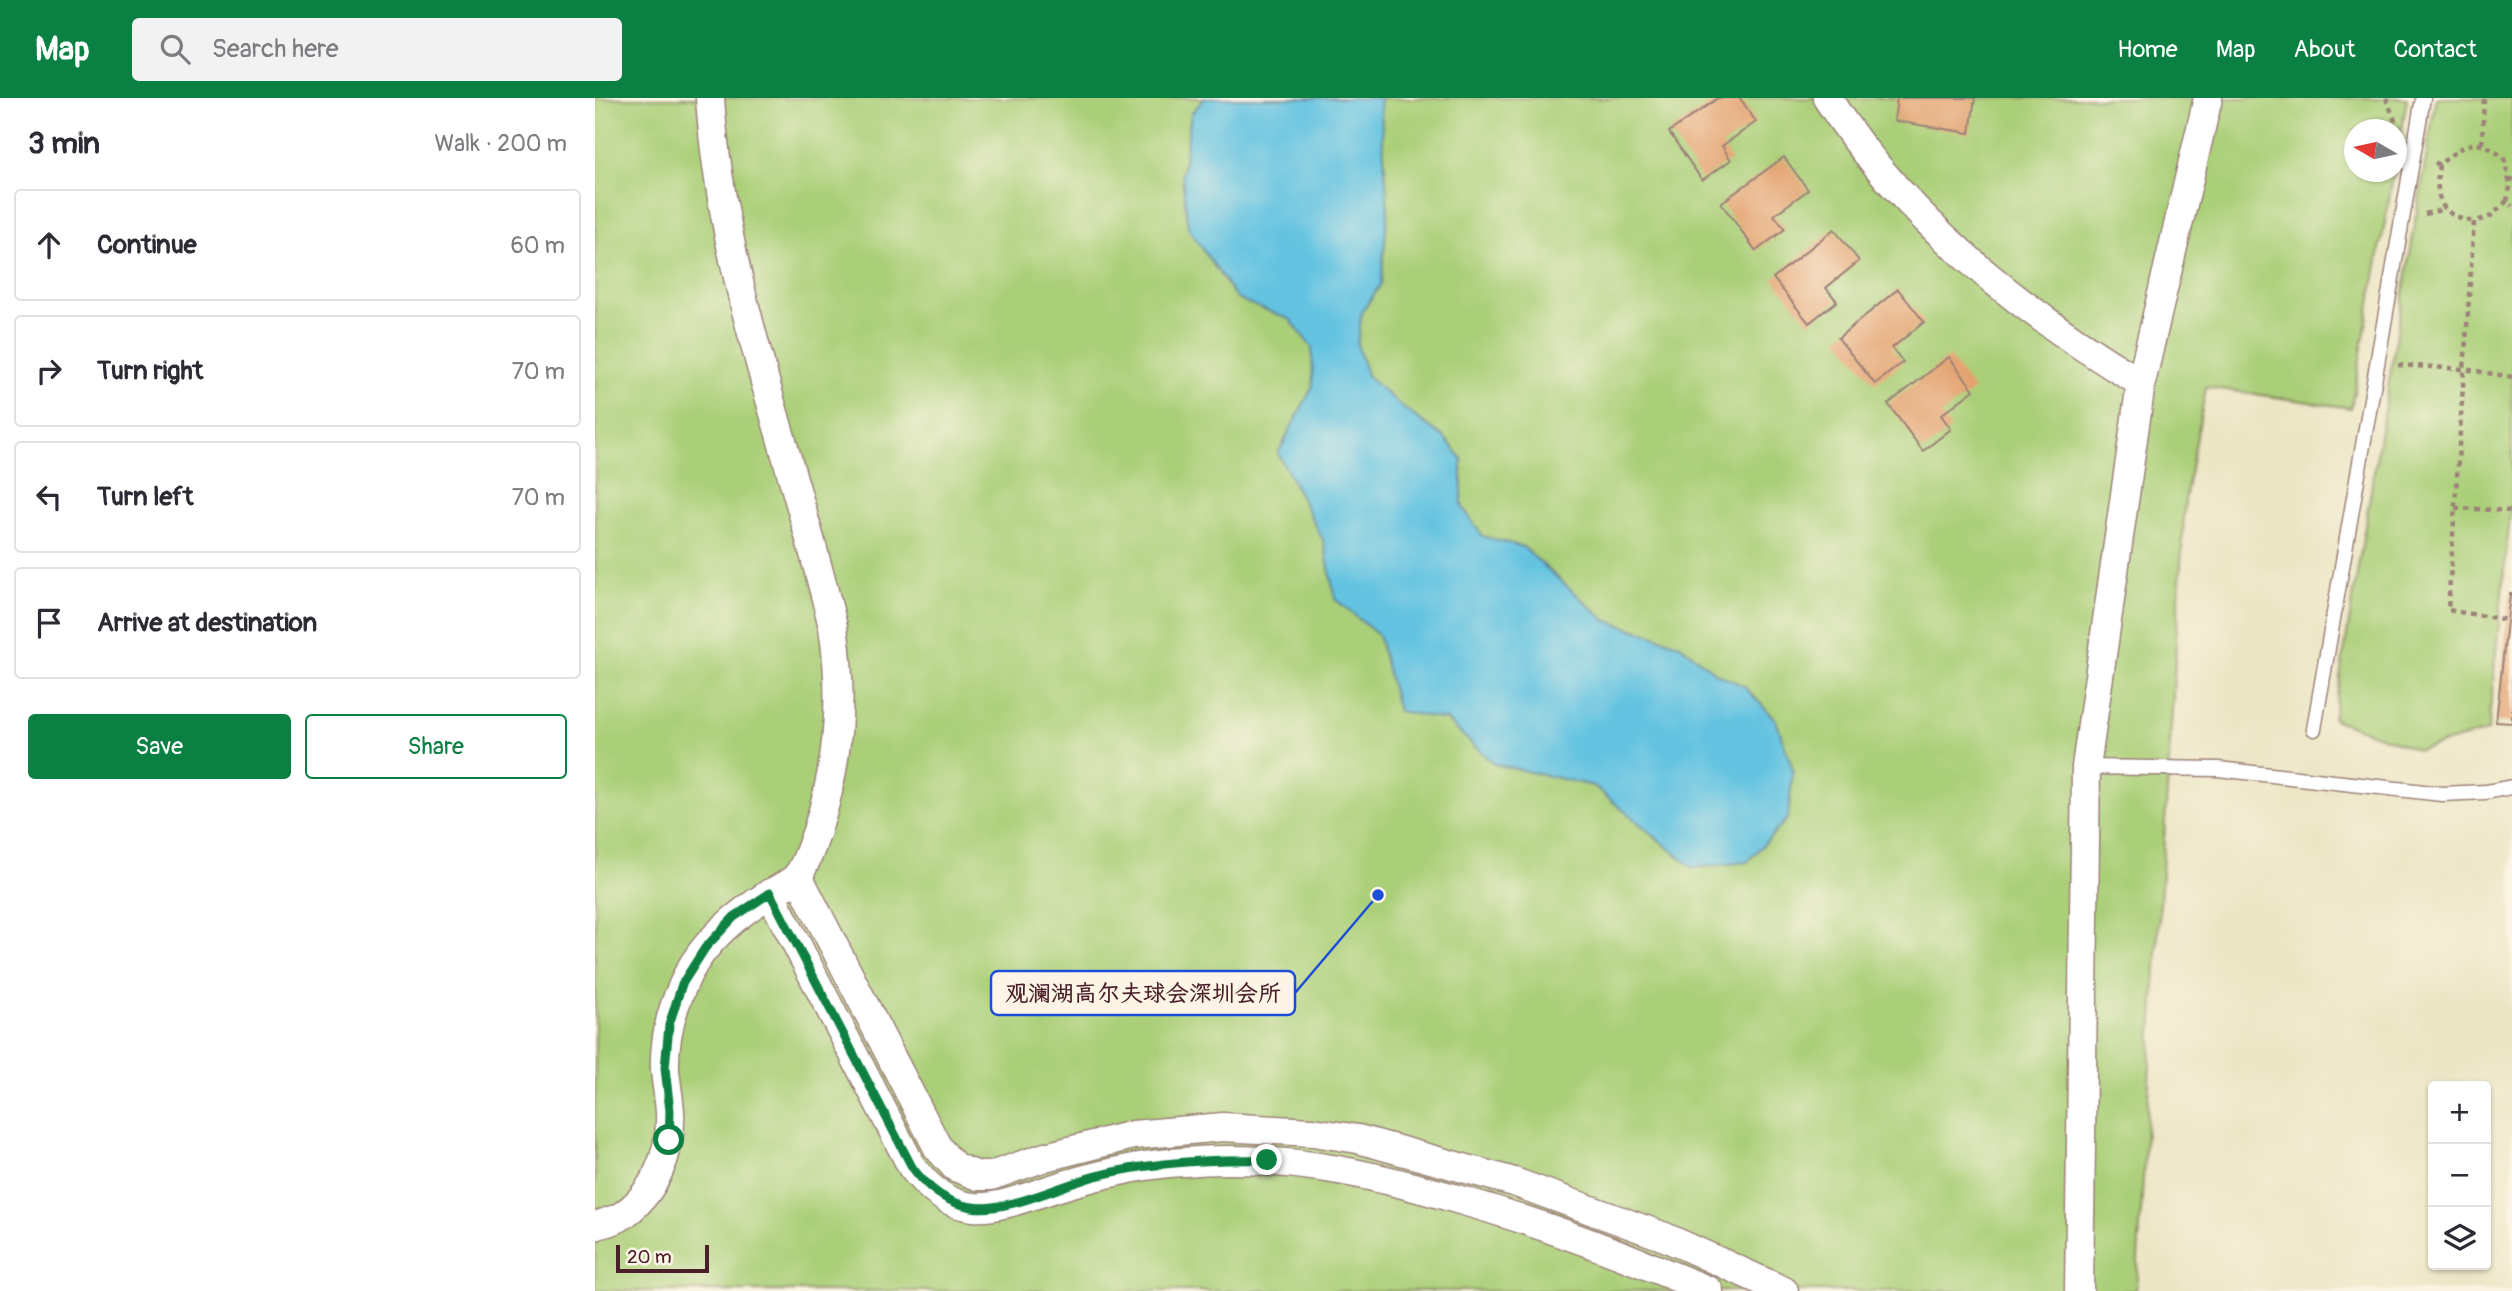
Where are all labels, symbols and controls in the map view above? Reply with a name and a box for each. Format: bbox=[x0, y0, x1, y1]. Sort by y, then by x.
search box bbox=[132, 18, 622, 81]
text: Map bbox=[35, 29, 90, 70]
icon: search bbox=[156, 30, 194, 68]
text: Search here bbox=[212, 33, 339, 65]
text: Home bbox=[2117, 35, 2178, 64]
text: Map bbox=[2216, 35, 2256, 64]
text: About bbox=[2294, 35, 2356, 64]
text: Contact bbox=[2394, 35, 2477, 64]
north arrow bbox=[2344, 119, 2407, 182]
text: 3 min bbox=[28, 125, 100, 162]
text: Walk · 200 m bbox=[434, 129, 567, 158]
icon: ahead bbox=[30, 226, 68, 264]
text: Continue bbox=[97, 229, 197, 261]
text: 60 m bbox=[510, 231, 565, 260]
icon: right bbox=[30, 352, 68, 390]
text: Turn right bbox=[97, 355, 203, 387]
text: 70 m bbox=[512, 357, 565, 386]
icon: left bbox=[30, 478, 68, 516]
text: Turn left bbox=[97, 481, 193, 513]
text: 70 m bbox=[512, 483, 565, 512]
icon: arrive bbox=[30, 604, 68, 642]
text: Arrive at destination bbox=[97, 607, 317, 639]
button: Save bbox=[28, 714, 291, 779]
button: Share bbox=[305, 714, 567, 779]
callout: 观澜湖高尔夫球会深圳会所 bbox=[991, 971, 1295, 1015]
text: 观澜湖高尔夫球会深圳会所 bbox=[1005, 979, 1281, 1008]
map controls bbox=[2428, 1081, 2491, 1270]
button: + bbox=[2428, 1081, 2491, 1144]
route start bbox=[653, 1124, 684, 1155]
route end bbox=[1251, 1144, 1282, 1175]
button: − bbox=[2428, 1144, 2491, 1207]
button: layers bbox=[2428, 1207, 2491, 1270]
scale bar bbox=[616, 1242, 709, 1274]
text: 20 m bbox=[627, 1245, 672, 1269]

